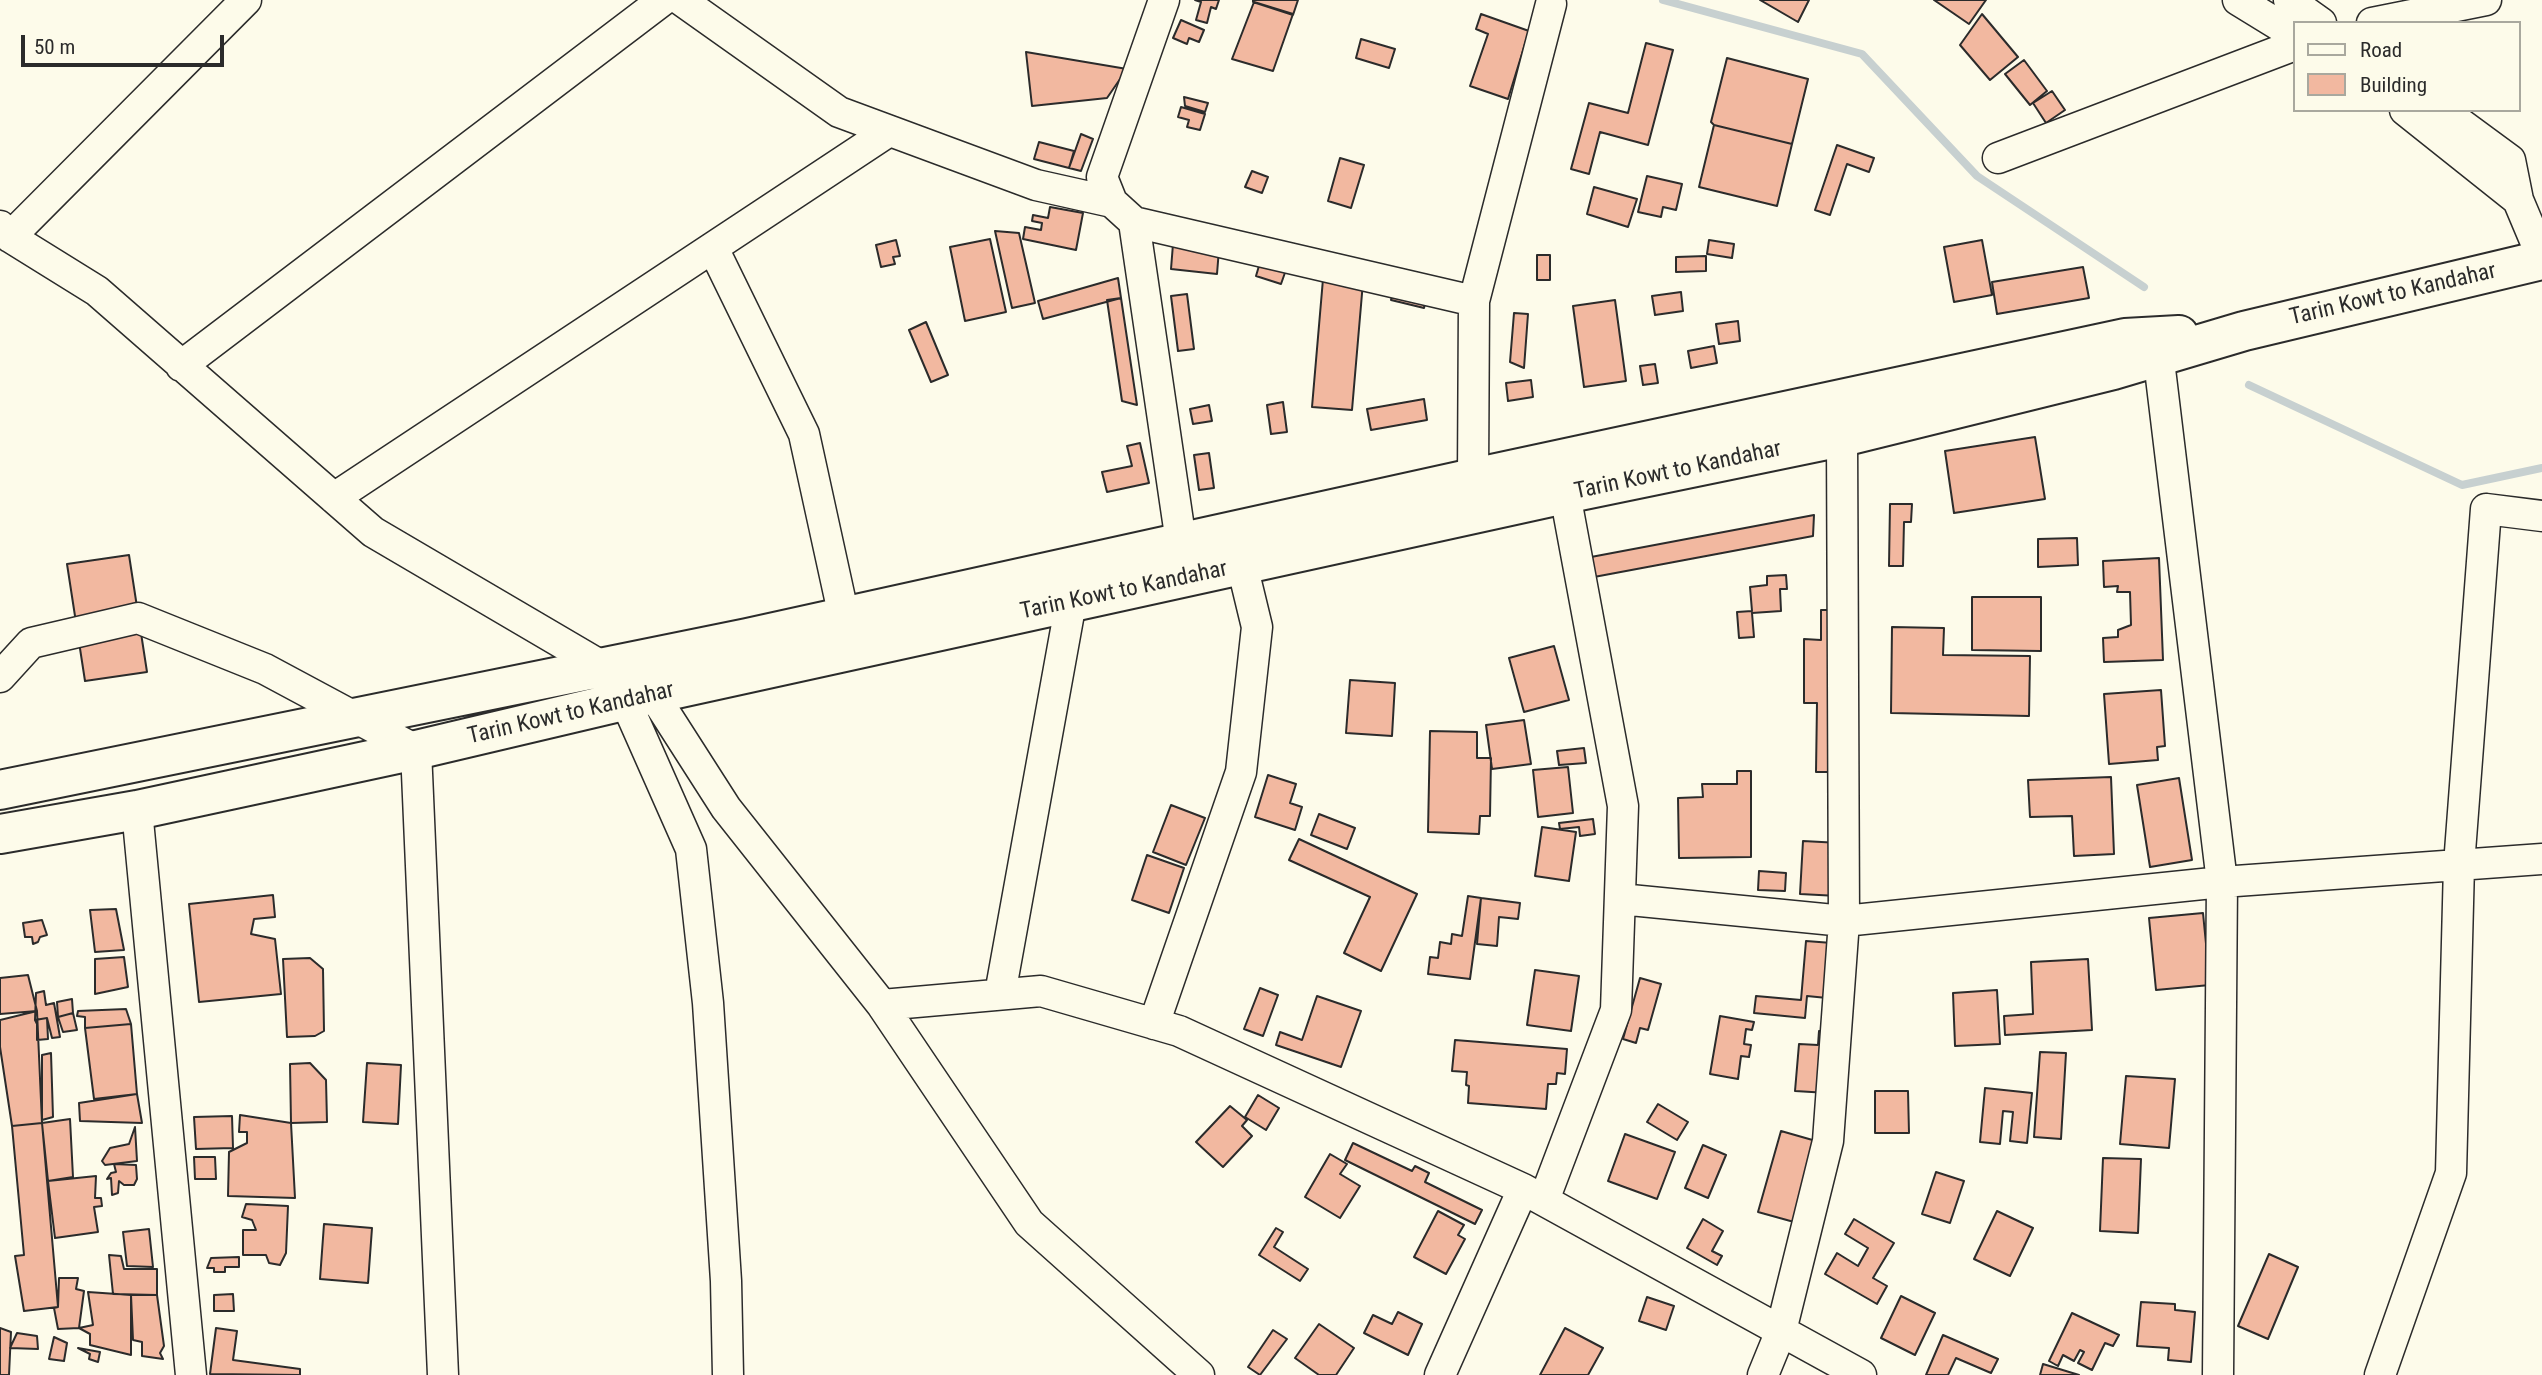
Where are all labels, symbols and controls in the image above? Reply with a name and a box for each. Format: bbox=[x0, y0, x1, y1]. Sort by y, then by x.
scale bar bbox=[24, 21, 228, 65]
legend bbox=[2294, 21, 2521, 112]
text: 50 m bbox=[34, 35, 75, 59]
text: Road bbox=[2360, 38, 2402, 62]
text: Building bbox=[2360, 73, 2427, 97]
street label: Tarin Kowt to Kandahar bbox=[2287, 258, 2499, 332]
street label: Tarin Kowt to Kandahar bbox=[1572, 436, 1784, 506]
street label: Tarin Kowt to Kandahar bbox=[1018, 556, 1230, 626]
street label: Tarin Kowt to Kandahar bbox=[465, 677, 677, 751]

